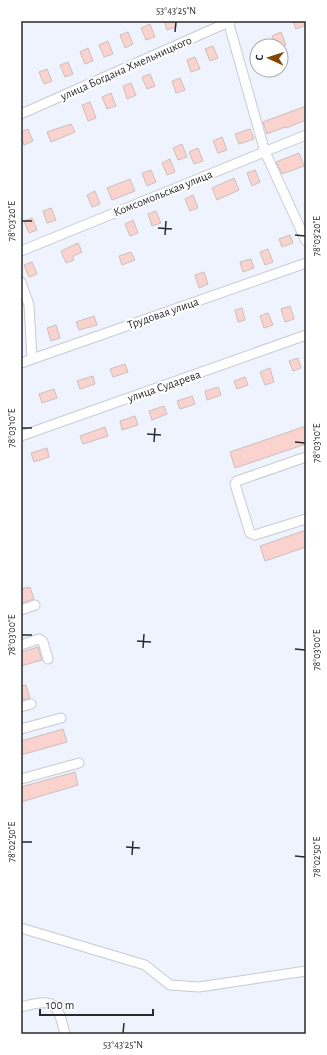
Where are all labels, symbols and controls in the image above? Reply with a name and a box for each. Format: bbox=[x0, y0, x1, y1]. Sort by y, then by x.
text: 53°43'25"N bbox=[156, 6, 196, 16]
street label: улица Богдана Хмельницкого bbox=[58, 34, 194, 104]
north arrow bbox=[249, 38, 289, 78]
text: С bbox=[254, 54, 265, 61]
street label: Комсомольская улица bbox=[112, 167, 215, 219]
text: 78°03'20"E bbox=[7, 201, 17, 241]
text: 78°03'20"E bbox=[312, 216, 322, 256]
street label: Трудовая улица bbox=[126, 295, 201, 332]
street label: улица Сударева bbox=[125, 368, 203, 405]
text: 78°03'10"E bbox=[7, 408, 17, 448]
text: 78°03'10"E bbox=[312, 423, 322, 463]
text: 78°03'00"E bbox=[7, 614, 17, 656]
text: 78°03'00"E bbox=[312, 629, 322, 671]
text: 78°02'50"E bbox=[7, 822, 17, 862]
text: 78°02'50"E bbox=[312, 837, 322, 877]
scale bar bbox=[40, 991, 153, 1017]
text: 100 m bbox=[46, 999, 74, 1011]
text: 53°43'25"N bbox=[103, 1040, 143, 1050]

